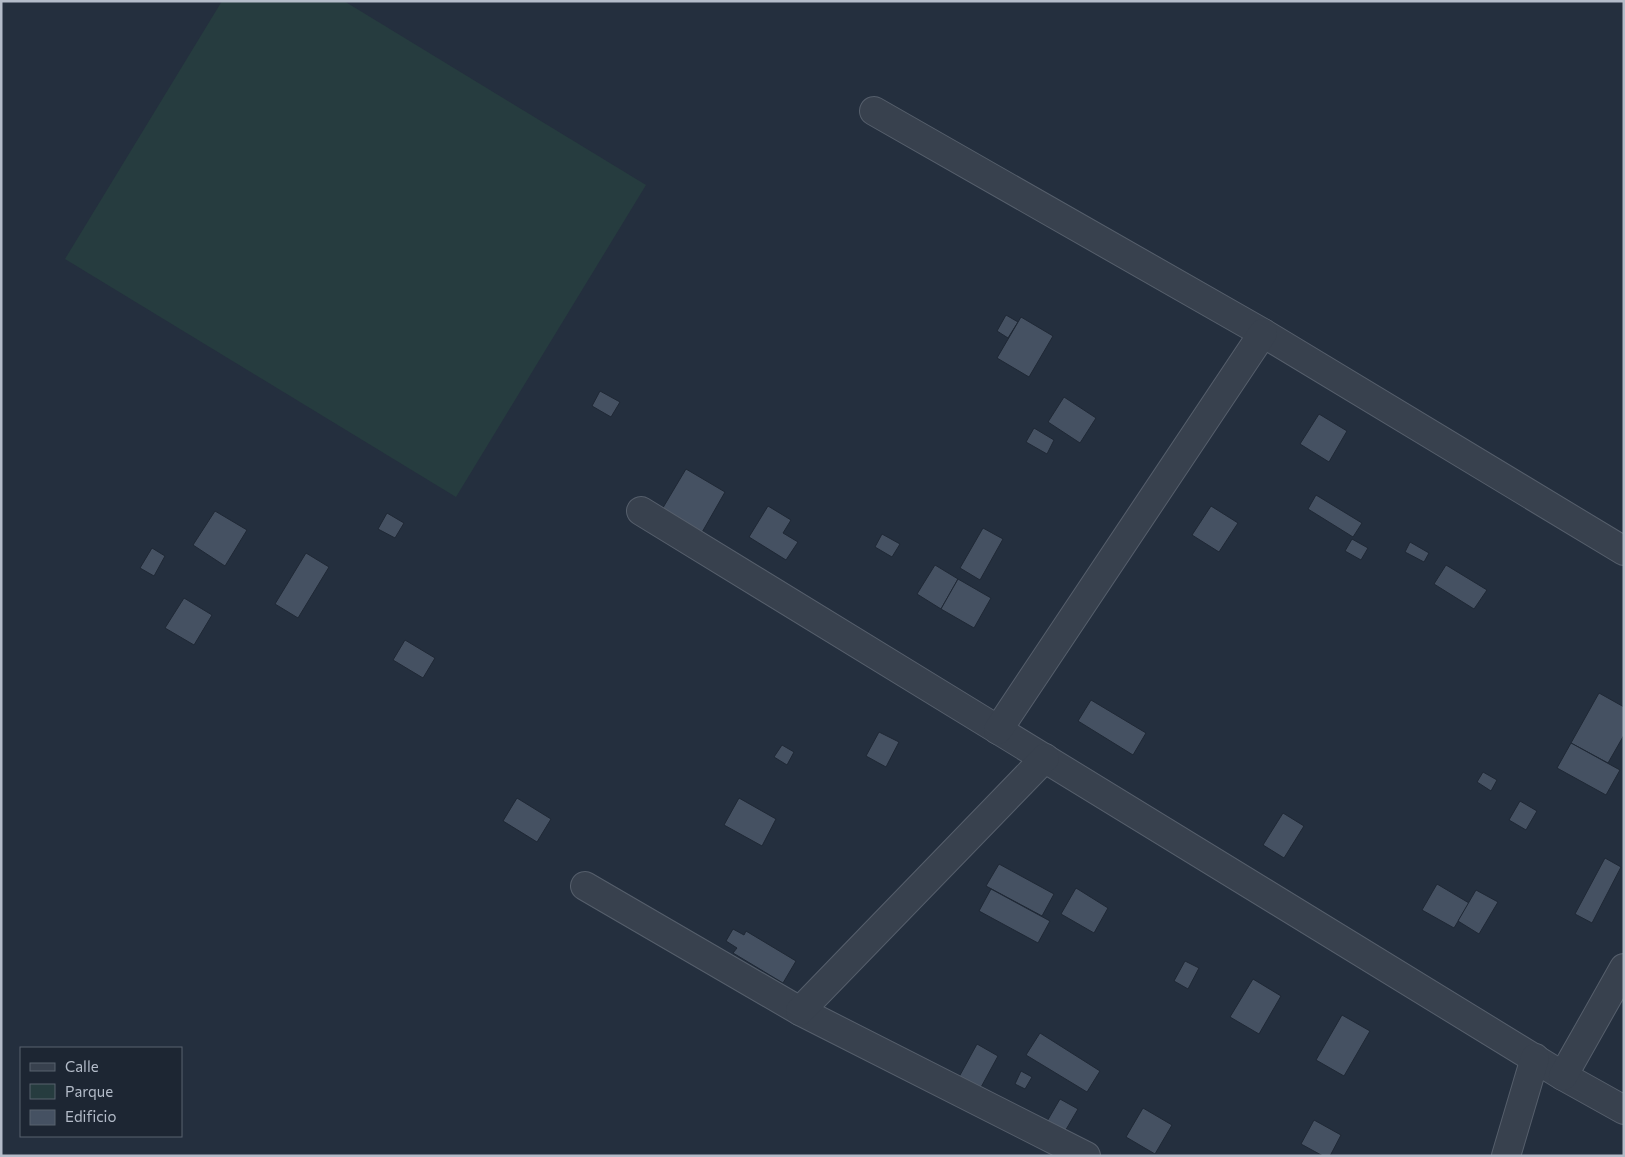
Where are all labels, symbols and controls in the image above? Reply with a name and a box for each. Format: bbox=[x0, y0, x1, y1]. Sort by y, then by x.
legend bbox=[20, 1047, 182, 1137]
text: Calle bbox=[65, 1057, 99, 1075]
text: Parque bbox=[65, 1082, 113, 1100]
text: Edificio bbox=[65, 1107, 116, 1125]

